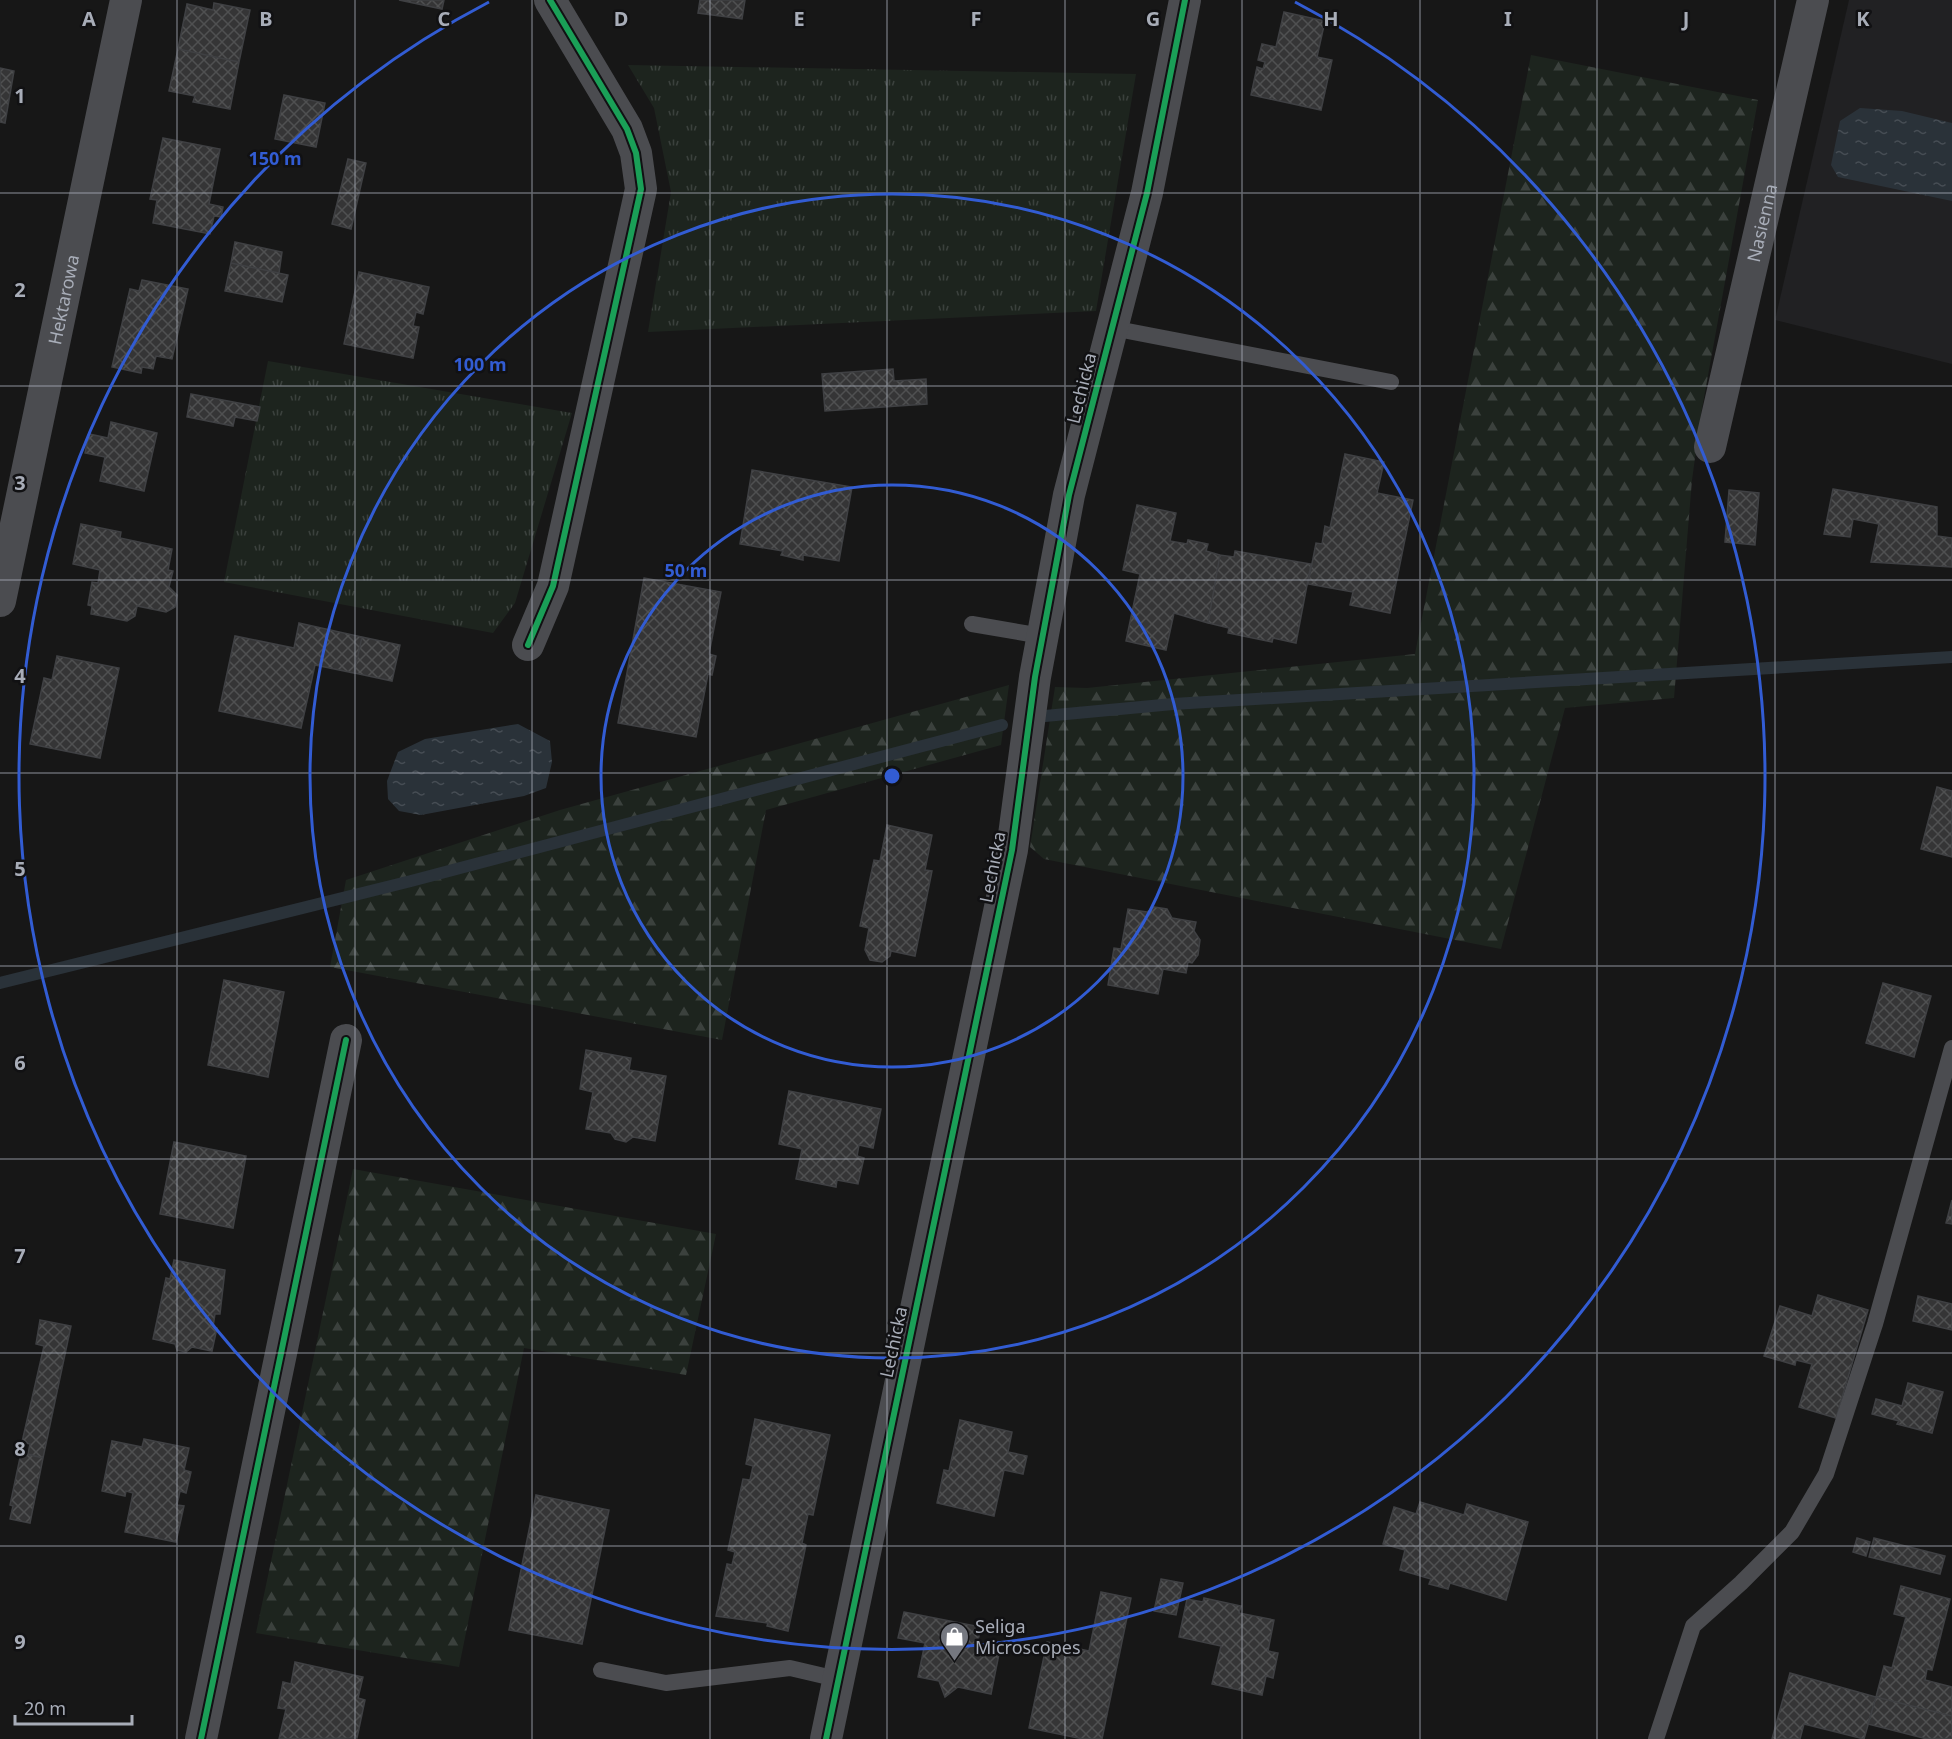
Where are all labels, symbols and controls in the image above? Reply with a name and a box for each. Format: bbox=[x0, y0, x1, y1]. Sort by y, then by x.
text: A bbox=[82, 5, 96, 32]
text: B bbox=[259, 5, 273, 32]
text: C bbox=[438, 5, 451, 32]
text: D bbox=[614, 5, 628, 32]
text: E bbox=[793, 5, 805, 32]
text: F bbox=[971, 5, 981, 32]
text: G bbox=[1146, 5, 1160, 32]
text: H bbox=[1323, 5, 1339, 32]
text: I bbox=[1504, 5, 1512, 32]
text: J bbox=[1681, 5, 1689, 32]
text: K bbox=[1856, 5, 1870, 32]
text: 1 bbox=[14, 82, 26, 109]
text: 150 m bbox=[248, 146, 302, 170]
street label: Nasienna bbox=[1741, 181, 1782, 264]
street label: Hektarowa bbox=[42, 252, 84, 347]
text: 2 bbox=[14, 276, 26, 303]
street label: Lechicka bbox=[1061, 350, 1101, 426]
text: 100 m bbox=[453, 352, 507, 376]
text: 3 bbox=[14, 469, 26, 496]
text: 50 m bbox=[665, 558, 707, 582]
text: 4 bbox=[14, 662, 26, 689]
centre of rings bbox=[882, 766, 902, 786]
street label: Lechicka bbox=[973, 829, 1011, 905]
text: 5 bbox=[14, 855, 26, 882]
text: 6 bbox=[14, 1049, 26, 1076]
text: 7 bbox=[14, 1242, 26, 1269]
street label: Lechicka bbox=[874, 1304, 912, 1380]
text: 8 bbox=[14, 1435, 26, 1462]
place label: Seliga Microscopes bbox=[975, 1614, 1081, 1659]
shop icon: Seliga Microscopes bbox=[938, 1620, 970, 1662]
text: 9 bbox=[14, 1628, 26, 1655]
scale bar bbox=[15, 1688, 132, 1726]
text: 20 m bbox=[24, 1696, 66, 1720]

